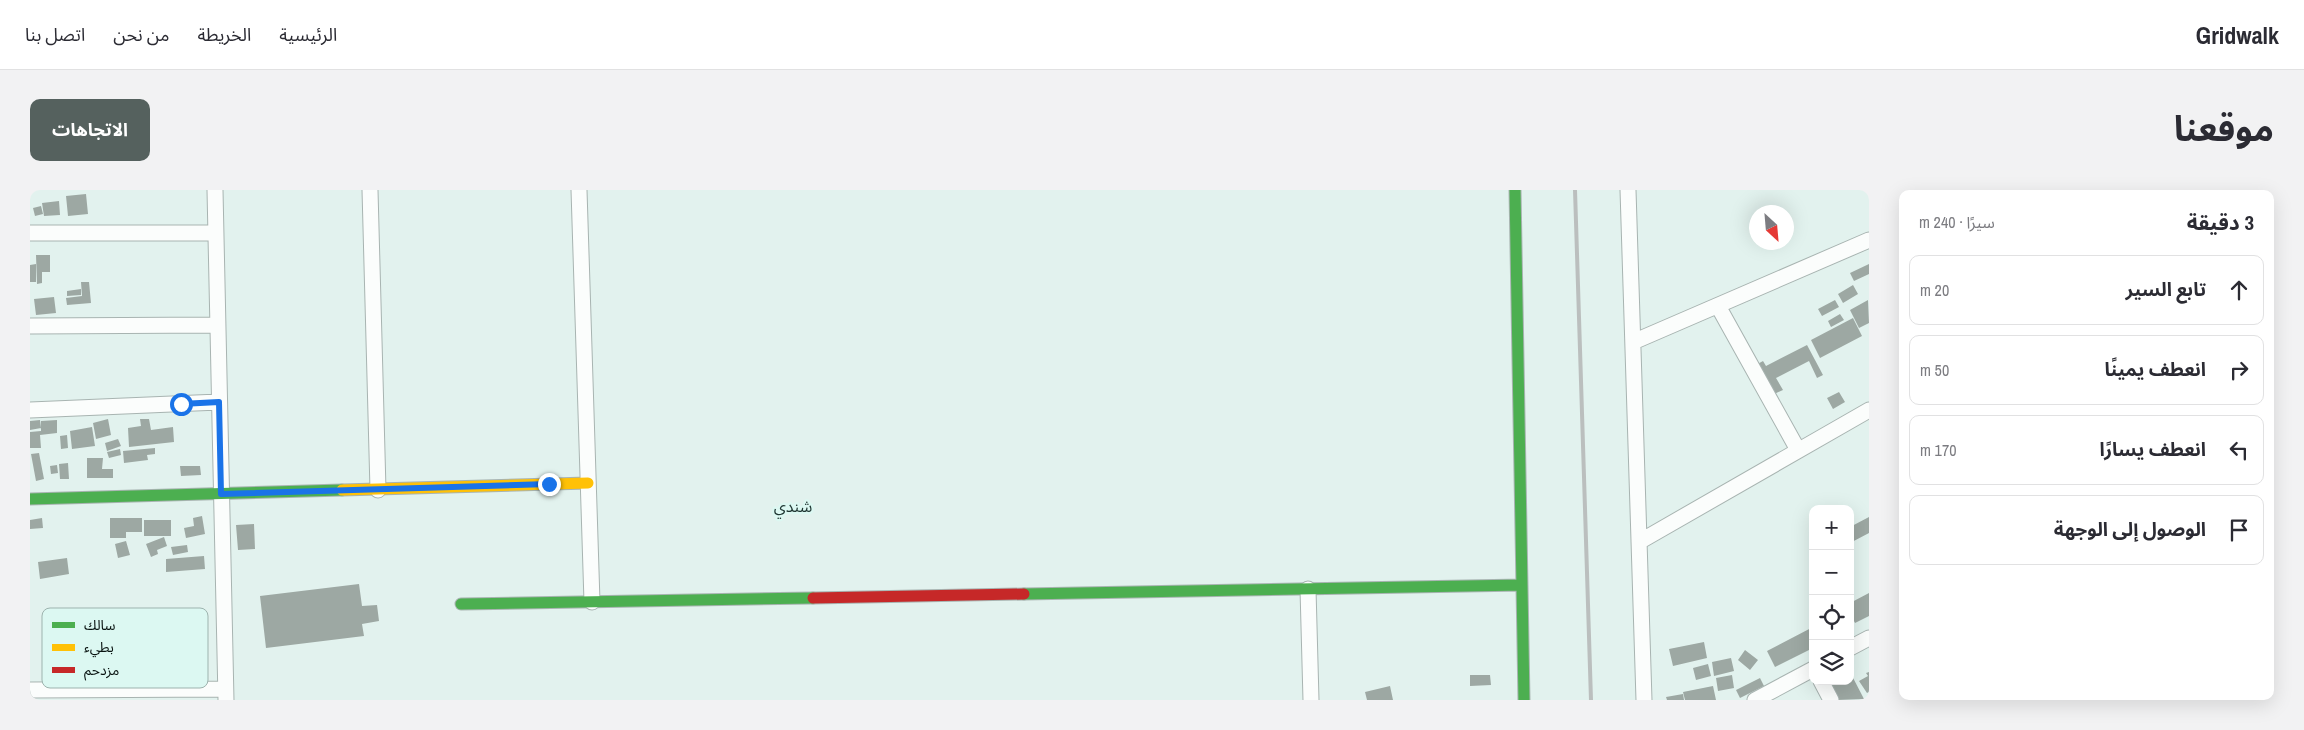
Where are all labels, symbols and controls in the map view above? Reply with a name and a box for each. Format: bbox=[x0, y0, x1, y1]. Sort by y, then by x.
text: Gridwalk bbox=[2196, 19, 2279, 51]
text: اتصل بنا bbox=[25, 22, 85, 47]
text: من نحن bbox=[113, 22, 169, 47]
text: الخريطة bbox=[197, 22, 251, 47]
text: الرئيسية bbox=[279, 22, 337, 47]
button: الاتجاهات bbox=[30, 99, 150, 161]
text: موقعنا bbox=[2174, 105, 2274, 152]
north arrow bbox=[1749, 205, 1794, 250]
text: 3 دقيقة bbox=[2187, 208, 2254, 237]
text: سيرًا · 240 m bbox=[1919, 211, 1995, 233]
text: تابع السير bbox=[2125, 276, 2206, 302]
icon: ahead bbox=[2225, 276, 2253, 304]
text: 20 m bbox=[1920, 279, 1949, 301]
text: انعطف يمينًا bbox=[2105, 356, 2206, 382]
icon: right bbox=[2225, 356, 2253, 384]
text: 50 m bbox=[1920, 359, 1949, 381]
route start bbox=[170, 393, 193, 416]
text: انعطف يسارًا bbox=[2100, 436, 2206, 462]
icon: left bbox=[2225, 436, 2253, 464]
text: 170 m bbox=[1920, 439, 1956, 461]
route end bbox=[538, 473, 561, 496]
district label: شندي bbox=[774, 495, 812, 519]
map controls bbox=[1809, 505, 1854, 685]
button: + bbox=[1809, 505, 1854, 550]
text: الوصول إلى الوجهة bbox=[2054, 516, 2206, 542]
icon: arrive bbox=[2225, 516, 2253, 544]
button: − bbox=[1809, 550, 1854, 595]
button: locate bbox=[1809, 595, 1854, 640]
legend bbox=[42, 608, 208, 688]
text: سالك bbox=[84, 616, 116, 634]
text: بطيء bbox=[84, 638, 114, 658]
button: layers bbox=[1809, 640, 1854, 685]
text: مزدحم bbox=[84, 661, 119, 681]

